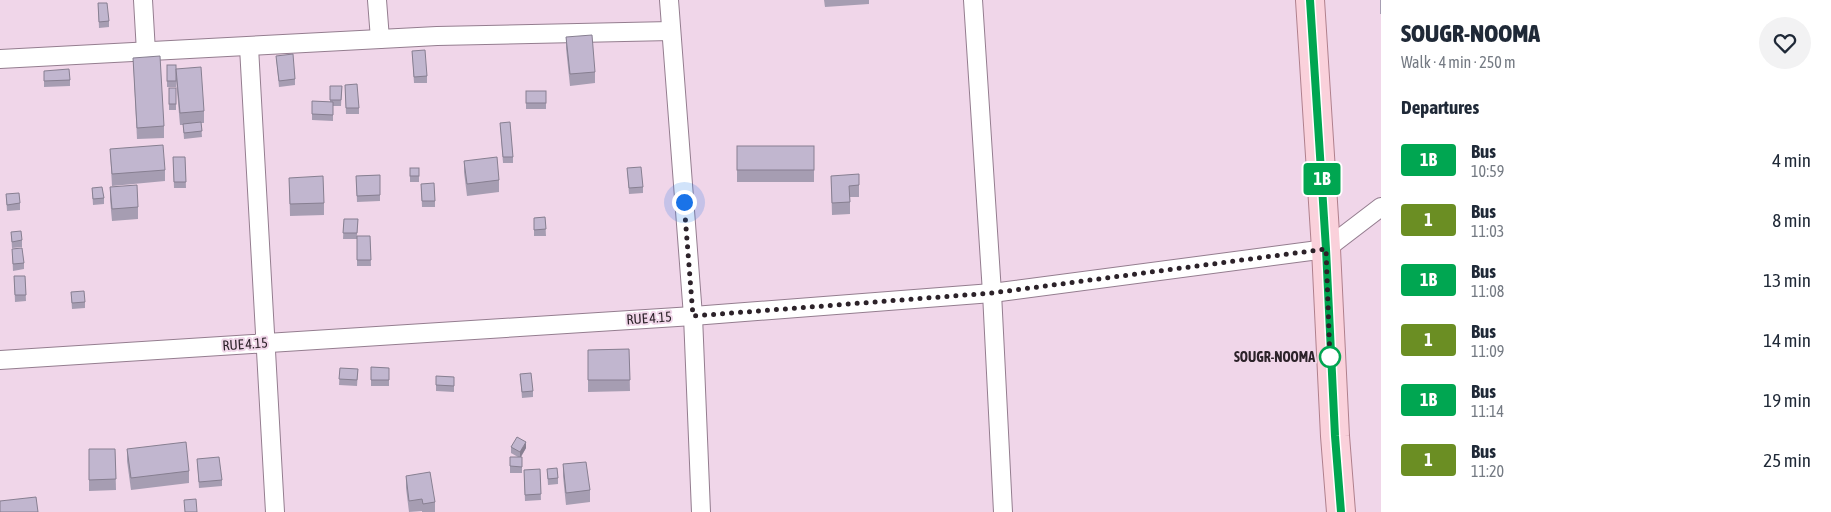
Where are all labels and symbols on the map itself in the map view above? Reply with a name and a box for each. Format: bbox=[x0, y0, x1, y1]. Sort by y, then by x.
line badge: 1B bbox=[1300, 163, 1344, 195]
your location bbox=[672, 190, 697, 215]
street label: RUE 4.15 bbox=[626, 308, 672, 328]
street label: RUE 4.15 bbox=[222, 334, 268, 354]
marker: SOUGR-NOOMA bbox=[1319, 346, 1341, 368]
place label: SOUGR-NOOMA bbox=[1234, 349, 1315, 365]

